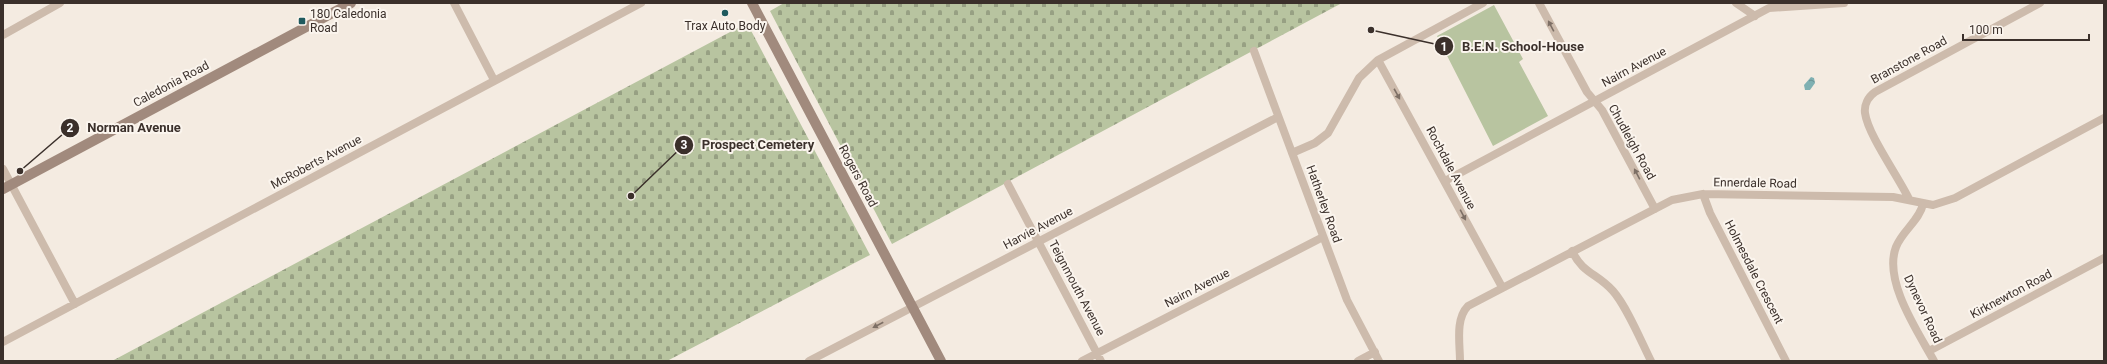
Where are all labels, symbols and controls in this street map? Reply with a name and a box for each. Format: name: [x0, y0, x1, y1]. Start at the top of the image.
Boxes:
place label: 180 Caledonia Road: [310, 7, 387, 35]
marker: Trax Auto Body: [720, 8, 730, 18]
marker: 180 Caledonia Road: [297, 16, 307, 26]
scale bar: [1963, 16, 2089, 42]
place label: Trax Auto Body: [685, 19, 766, 33]
one-way arrow: [1548, 20, 1554, 32]
text: 100 m: [1969, 23, 2003, 37]
street label: Branstone Road: [1869, 33, 1949, 87]
callout: B.E.N. School-House: [1434, 34, 1592, 59]
text: B.E.N. School-House: [1462, 39, 1584, 54]
text: 1: [1441, 40, 1447, 54]
street label: Nairn Avenue: [1599, 44, 1669, 90]
street label: Caledonia Road: [131, 58, 211, 110]
one-way arrow: [1394, 89, 1401, 100]
street label: Chudleigh Road: [1606, 102, 1658, 182]
callout: Norman Avenue: [60, 115, 189, 140]
text: Norman Avenue: [87, 120, 181, 135]
text: 2: [67, 121, 74, 135]
street label: Rochdale Avenue: [1423, 124, 1479, 212]
street label: McRoberts Avenue: [268, 132, 364, 192]
callout: Prospect Cemetery: [674, 132, 822, 157]
text: Prospect Cemetery: [702, 137, 815, 152]
text: 3: [681, 138, 688, 152]
street label: Rogers Road: [836, 143, 880, 209]
street label: Hatherley Road: [1303, 163, 1345, 245]
one-way arrow: [1633, 169, 1640, 180]
street label: Ennerdale Road: [1713, 175, 1797, 191]
street label: Harvie Avenue: [1001, 204, 1075, 252]
one-way arrow: [1460, 210, 1467, 221]
street label: Holmesdale Crescent: [1722, 218, 1786, 326]
street label: Teignmouth Avenue: [1046, 238, 1108, 338]
street label: Nairn Avenue: [1162, 266, 1232, 310]
street label: Kirknewton Road: [1968, 267, 2054, 321]
street label: Dynevor Road: [1901, 273, 1945, 345]
one-way arrow: [872, 322, 883, 328]

